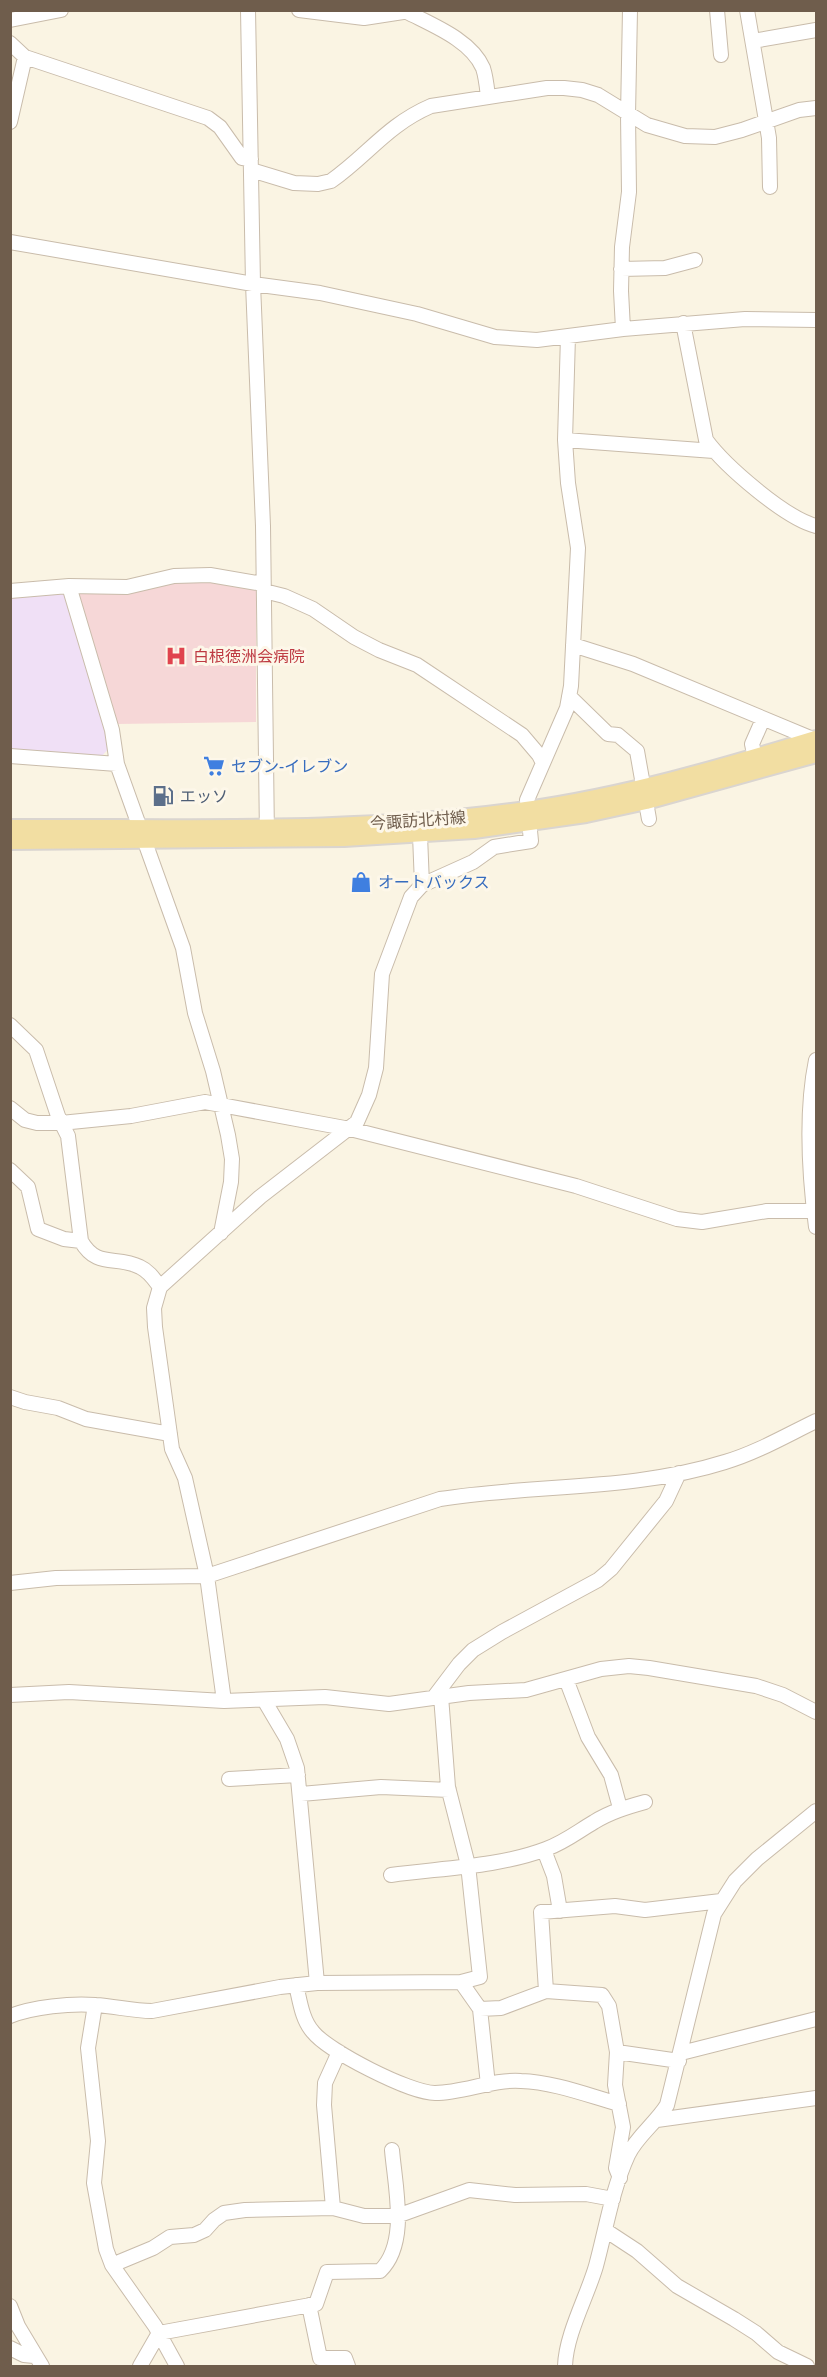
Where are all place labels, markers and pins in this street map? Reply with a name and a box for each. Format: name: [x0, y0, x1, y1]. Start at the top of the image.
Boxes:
hospital icon: 白根徳洲会病院: [164, 644, 188, 668]
place label: 白根徳洲会病院: [193, 645, 305, 667]
supermarket icon: セブン-イレブン: [202, 754, 226, 778]
place label: セブン-イレブン: [231, 755, 348, 777]
fuel station icon: エッソ: [151, 784, 175, 808]
place label: エッソ: [180, 785, 228, 807]
shop icon: オートバックス: [349, 870, 373, 894]
place label: オートバックス: [378, 871, 490, 893]

